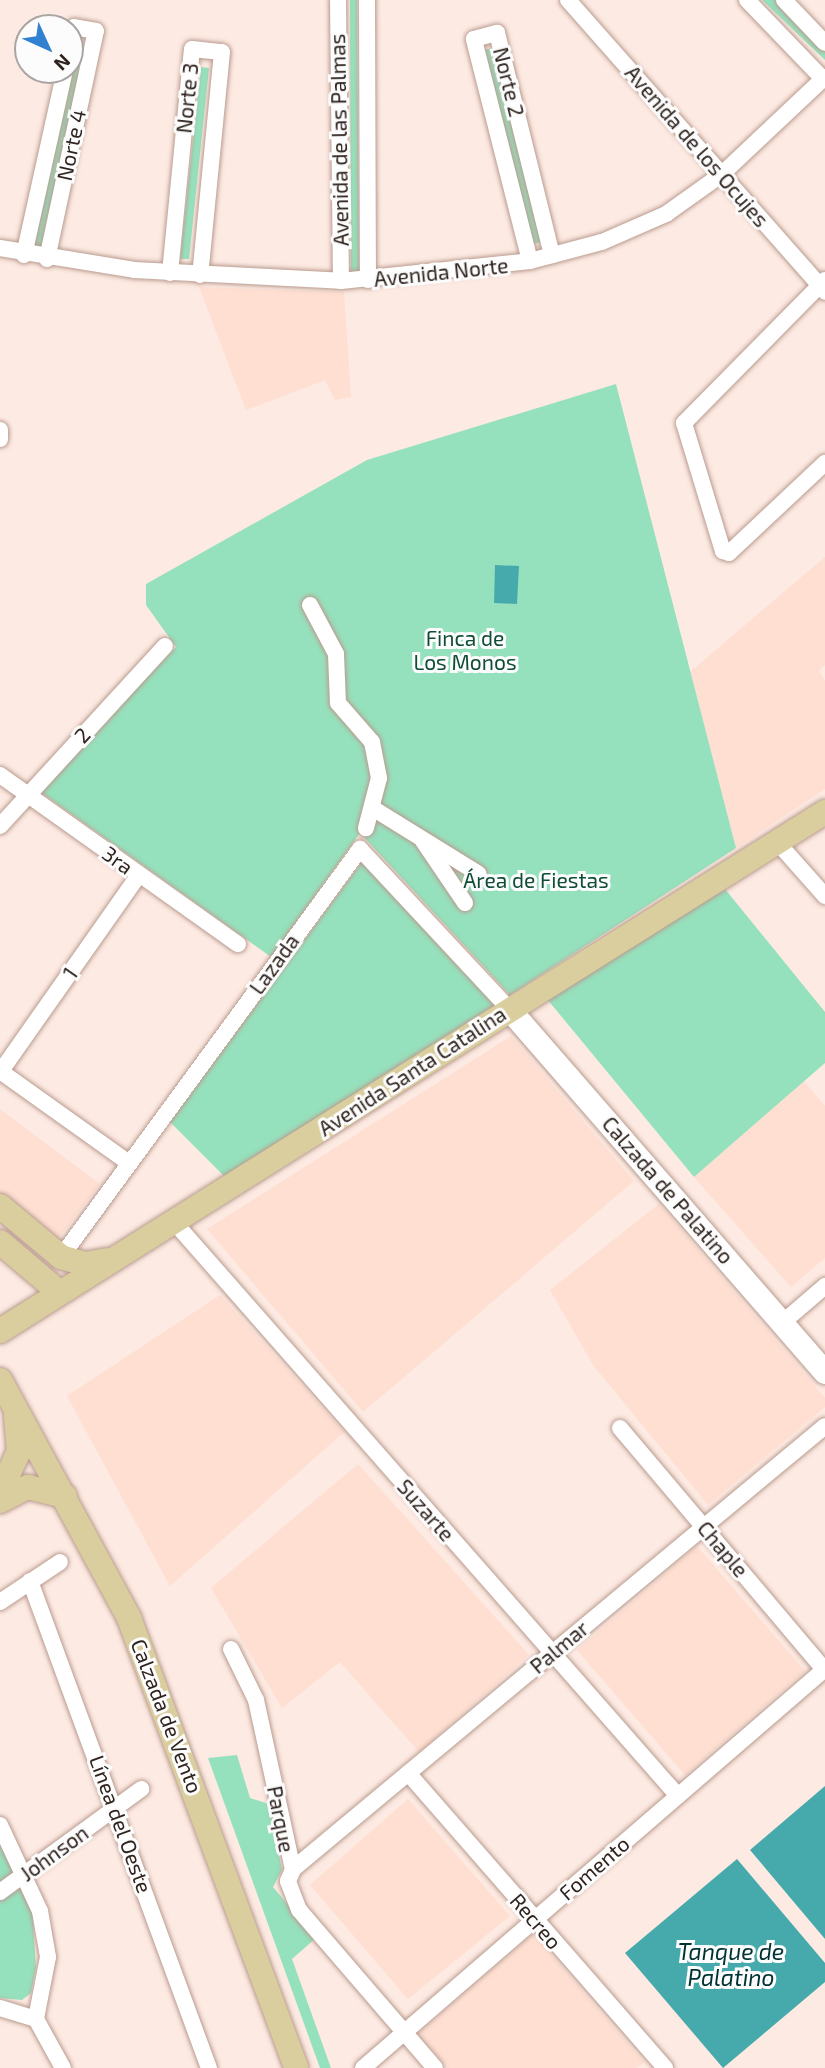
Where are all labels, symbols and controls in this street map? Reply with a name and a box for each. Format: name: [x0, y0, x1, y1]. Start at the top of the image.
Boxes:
north arrow: [14, 14, 84, 84]
street label: Avenida de las Palmas: [325, 34, 353, 246]
street label: Norte 2: [488, 45, 530, 119]
text: N: [50, 50, 76, 76]
street label: Avenida de los Ocujes: [620, 60, 774, 232]
street label: Norte 3: [171, 61, 203, 135]
street label: Norte 4: [51, 107, 91, 183]
street label: Avenida Norte: [373, 252, 509, 292]
park label: Finca de Los Monos: [413, 625, 517, 675]
street label: 2: [69, 722, 95, 748]
street label: 3ra: [98, 841, 138, 879]
park label: Área de Fiestas: [463, 867, 609, 893]
street label: Lazada: [244, 929, 304, 999]
street label: 1: [57, 962, 83, 984]
street label: Avenida Santa Catalina: [314, 1001, 510, 1141]
street label: Calzada de Palatino: [597, 1111, 739, 1269]
street label: Suzarte: [392, 1474, 460, 1546]
street label: Chaple: [692, 1516, 754, 1582]
street label: Palmar: [525, 1615, 593, 1679]
street label: Calzada de Vento: [126, 1635, 208, 1797]
street label: Línea del Oeste: [84, 1751, 158, 1897]
street label: Parque: [262, 1784, 300, 1854]
street label: Johnson: [15, 1820, 93, 1886]
street label: Fomento: [554, 1831, 634, 1905]
street label: Recreo: [505, 1888, 567, 1954]
water label: Tanque de Palatino: [678, 1937, 784, 1991]

